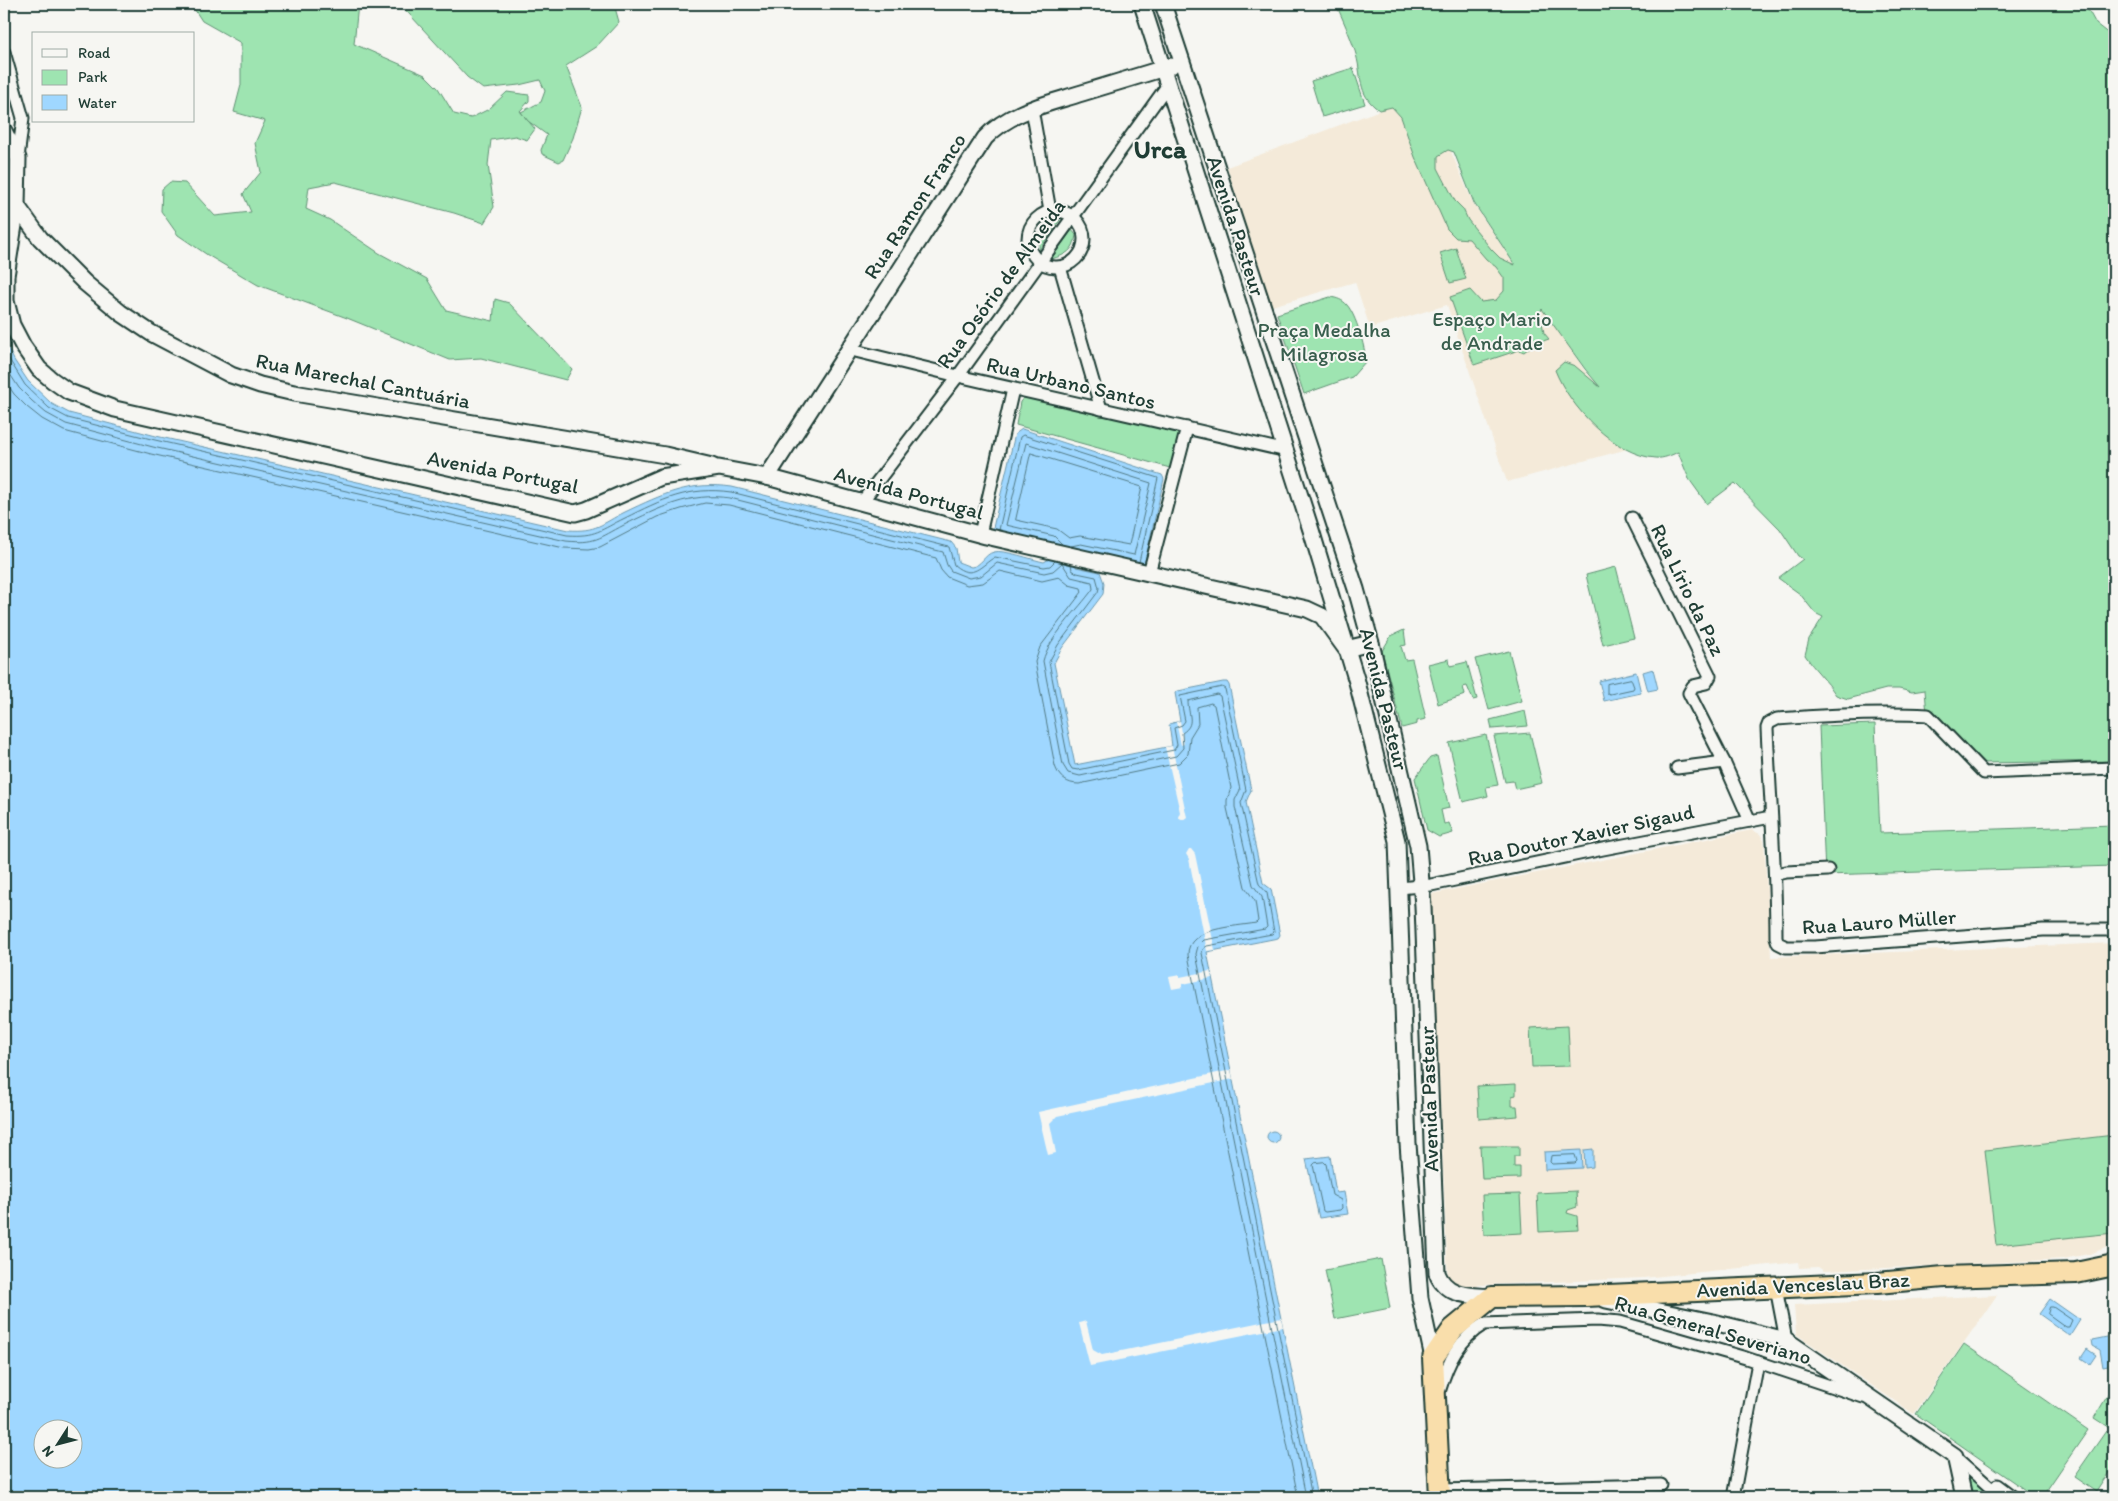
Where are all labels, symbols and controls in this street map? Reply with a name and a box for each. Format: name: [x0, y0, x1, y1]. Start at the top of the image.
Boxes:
legend: [32, 32, 195, 122]
text: Road: [78, 44, 111, 62]
text: Park: [78, 68, 108, 86]
text: Water: [78, 94, 117, 112]
street label: Rua Ramon Franco: [858, 128, 971, 283]
district label: Urca: [1134, 133, 1187, 165]
street label: Avenida Pasteur: [1202, 153, 1271, 300]
street label: Rua Osório de Almeida: [931, 194, 1070, 373]
park label: Espaço Mario de Andrade: [1432, 306, 1552, 355]
park label: Praça Medalha Milagrosa: [1257, 317, 1391, 366]
street label: Rua Marechal Cantuária: [254, 347, 473, 414]
street label: Rua Urbano Santos: [984, 351, 1158, 414]
street label: Avenida Portugal: [425, 445, 581, 498]
street label: Avenida Portugal: [832, 461, 987, 525]
street label: Rua Lírio da Paz: [1646, 520, 1731, 660]
street label: Avenida Pasteur: [1355, 625, 1414, 773]
street label: Rua Doutor Xavier Sigaud: [1466, 798, 1697, 871]
street label: Rua Lauro Müller: [1801, 904, 1958, 939]
street label: Avenida Pasteur: [1413, 1025, 1444, 1172]
street label: Avenida Venceslau Braz: [1696, 1266, 1911, 1303]
street label: Rua General Severiano: [1612, 1289, 1814, 1370]
north arrow: [32, 1418, 82, 1468]
text: N: [38, 1443, 58, 1460]

